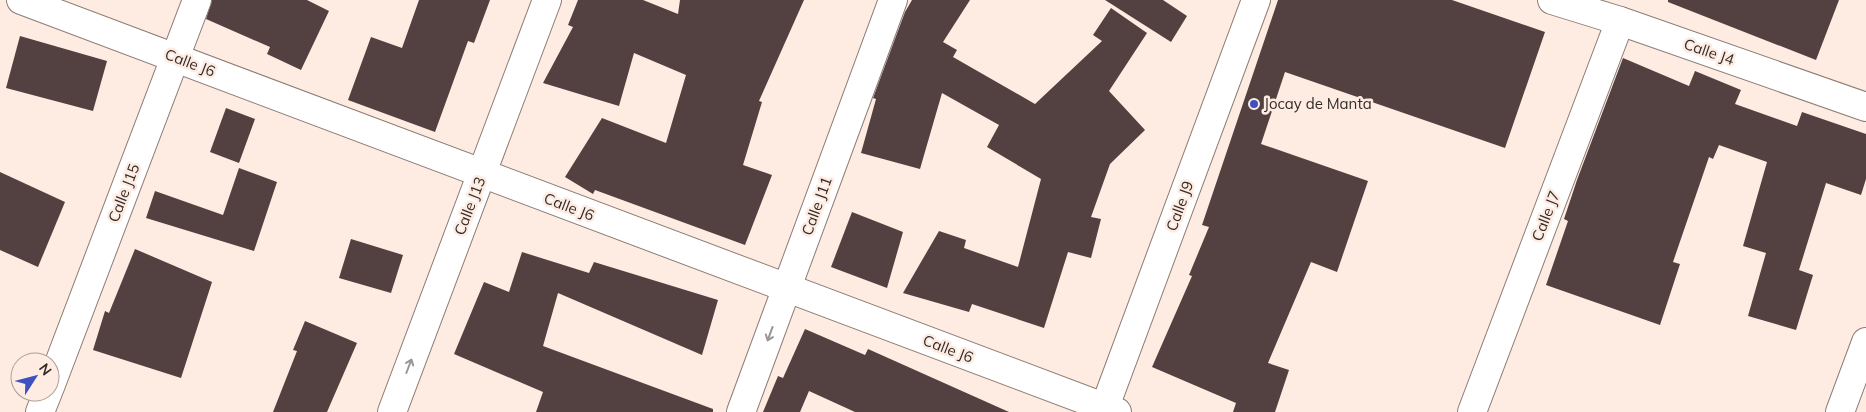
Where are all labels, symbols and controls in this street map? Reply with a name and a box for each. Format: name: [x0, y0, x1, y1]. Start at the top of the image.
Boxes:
street label: Calle J4: [1681, 34, 1737, 69]
street label: Calle J6: [162, 44, 218, 81]
place label: Jocay de Manta: [1264, 94, 1372, 113]
marker: Jocay de Manta: [1248, 98, 1260, 110]
street label: Calle J15: [104, 161, 143, 225]
street label: Calle J13: [450, 174, 489, 238]
street label: Calle J11: [797, 174, 836, 238]
street label: Calle J9: [1162, 178, 1197, 234]
street label: Calle J6: [541, 188, 597, 225]
street label: Calle J7: [1527, 188, 1564, 244]
one-way arrow: [765, 326, 774, 341]
street label: Calle J6: [920, 330, 976, 367]
north arrow: [10, 352, 60, 402]
one-way arrow: [405, 359, 414, 375]
text: N: [35, 360, 56, 379]

